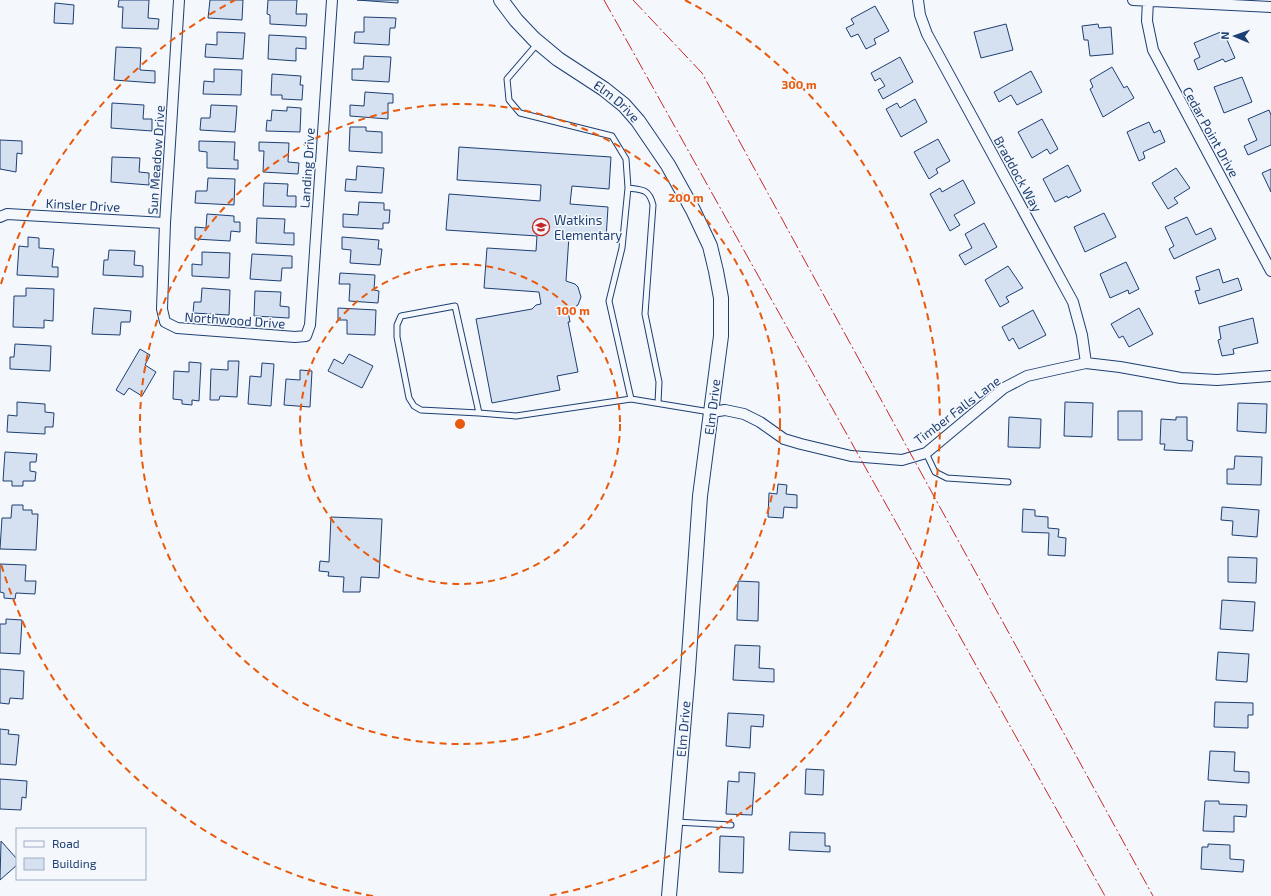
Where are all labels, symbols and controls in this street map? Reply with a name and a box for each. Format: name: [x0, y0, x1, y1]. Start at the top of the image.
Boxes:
north arrow: [1215, 16, 1255, 56]
text: N: [1218, 31, 1231, 40]
street label: Elm Drive: [591, 77, 643, 126]
text: 300 m: [781, 77, 817, 91]
street label: Cedar Point Drive: [1179, 84, 1243, 180]
street label: Sun Meadow Drive: [144, 105, 168, 215]
street label: Landing Drive: [296, 127, 318, 209]
street label: Braddock Way: [991, 133, 1046, 215]
text: 200 m: [668, 190, 704, 204]
street label: Kinsler Drive: [45, 195, 121, 215]
place label: Watkins Elementary: [554, 212, 622, 243]
school or university icon: Watkins Elementary: [531, 217, 551, 237]
text: 100 m: [556, 303, 590, 317]
street label: Northwood Drive: [184, 308, 286, 332]
street label: Timber Falls Lane: [911, 372, 1003, 448]
street label: Elm Drive: [701, 378, 723, 436]
centre of rings: [453, 417, 467, 431]
street label: Elm Drive: [673, 700, 693, 758]
legend: [16, 828, 146, 880]
text: Road: [52, 836, 80, 850]
text: Building: [52, 856, 97, 870]

